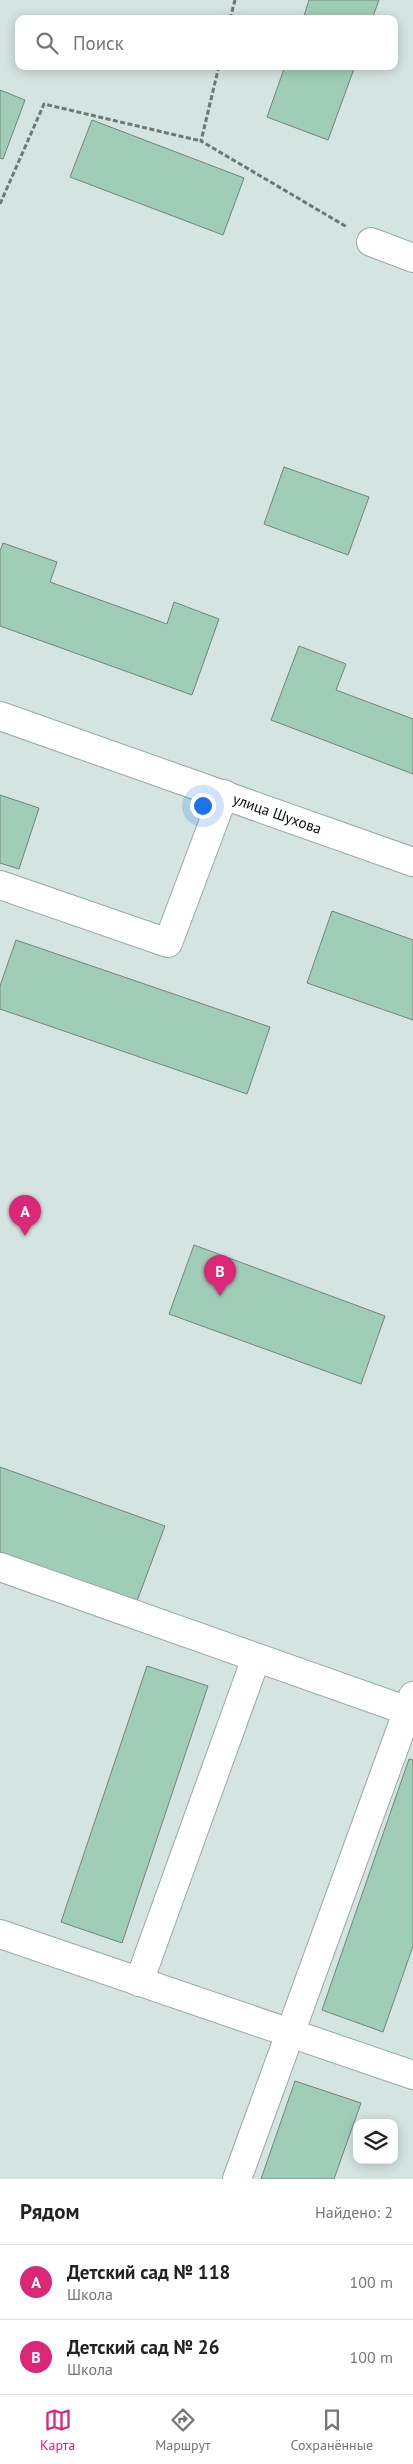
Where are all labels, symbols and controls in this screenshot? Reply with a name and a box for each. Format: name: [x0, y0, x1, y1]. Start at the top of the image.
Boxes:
search box: [15, 15, 398, 70]
icon: search: [33, 29, 61, 57]
text: Поиск: [73, 31, 124, 55]
street label: улица Шухова: [230, 789, 324, 838]
your location: [190, 793, 216, 819]
pin: A: [9, 1195, 41, 1236]
pin: B: [204, 1255, 236, 1296]
map controls: [353, 2119, 398, 2164]
button: layers: [353, 2119, 398, 2164]
text: Рядом: [20, 2198, 79, 2225]
text: Найдено: 2: [315, 2202, 393, 2222]
text: Детский сад № 118: [67, 2260, 230, 2284]
text: A: [31, 2272, 41, 2292]
text: 100 m: [350, 2272, 393, 2292]
text: Школа: [67, 2284, 113, 2304]
text: Детский сад № 26: [67, 2335, 219, 2359]
text: B: [31, 2347, 41, 2367]
text: 100 m: [350, 2347, 393, 2367]
text: Школа: [67, 2359, 113, 2379]
tab: Карта: [40, 2406, 75, 2454]
tab: Маршрут: [155, 2406, 211, 2454]
tab: Сохранённые: [290, 2406, 373, 2454]

